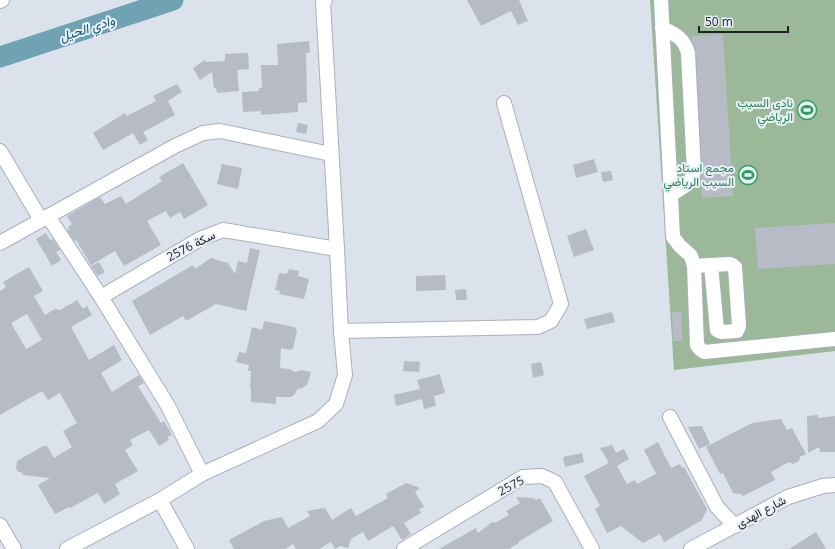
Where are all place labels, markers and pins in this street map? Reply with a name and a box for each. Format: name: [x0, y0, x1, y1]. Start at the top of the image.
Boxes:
place label: نادي السيب الرياضي: [737, 94, 793, 127]
sports icon: نادي السيب الرياضي: [796, 99, 818, 121]
place label: مجمع استاد السيب الرياضي: [663, 159, 734, 192]
sports icon: مجمع استاد السيب الرياضي: [737, 164, 759, 186]

